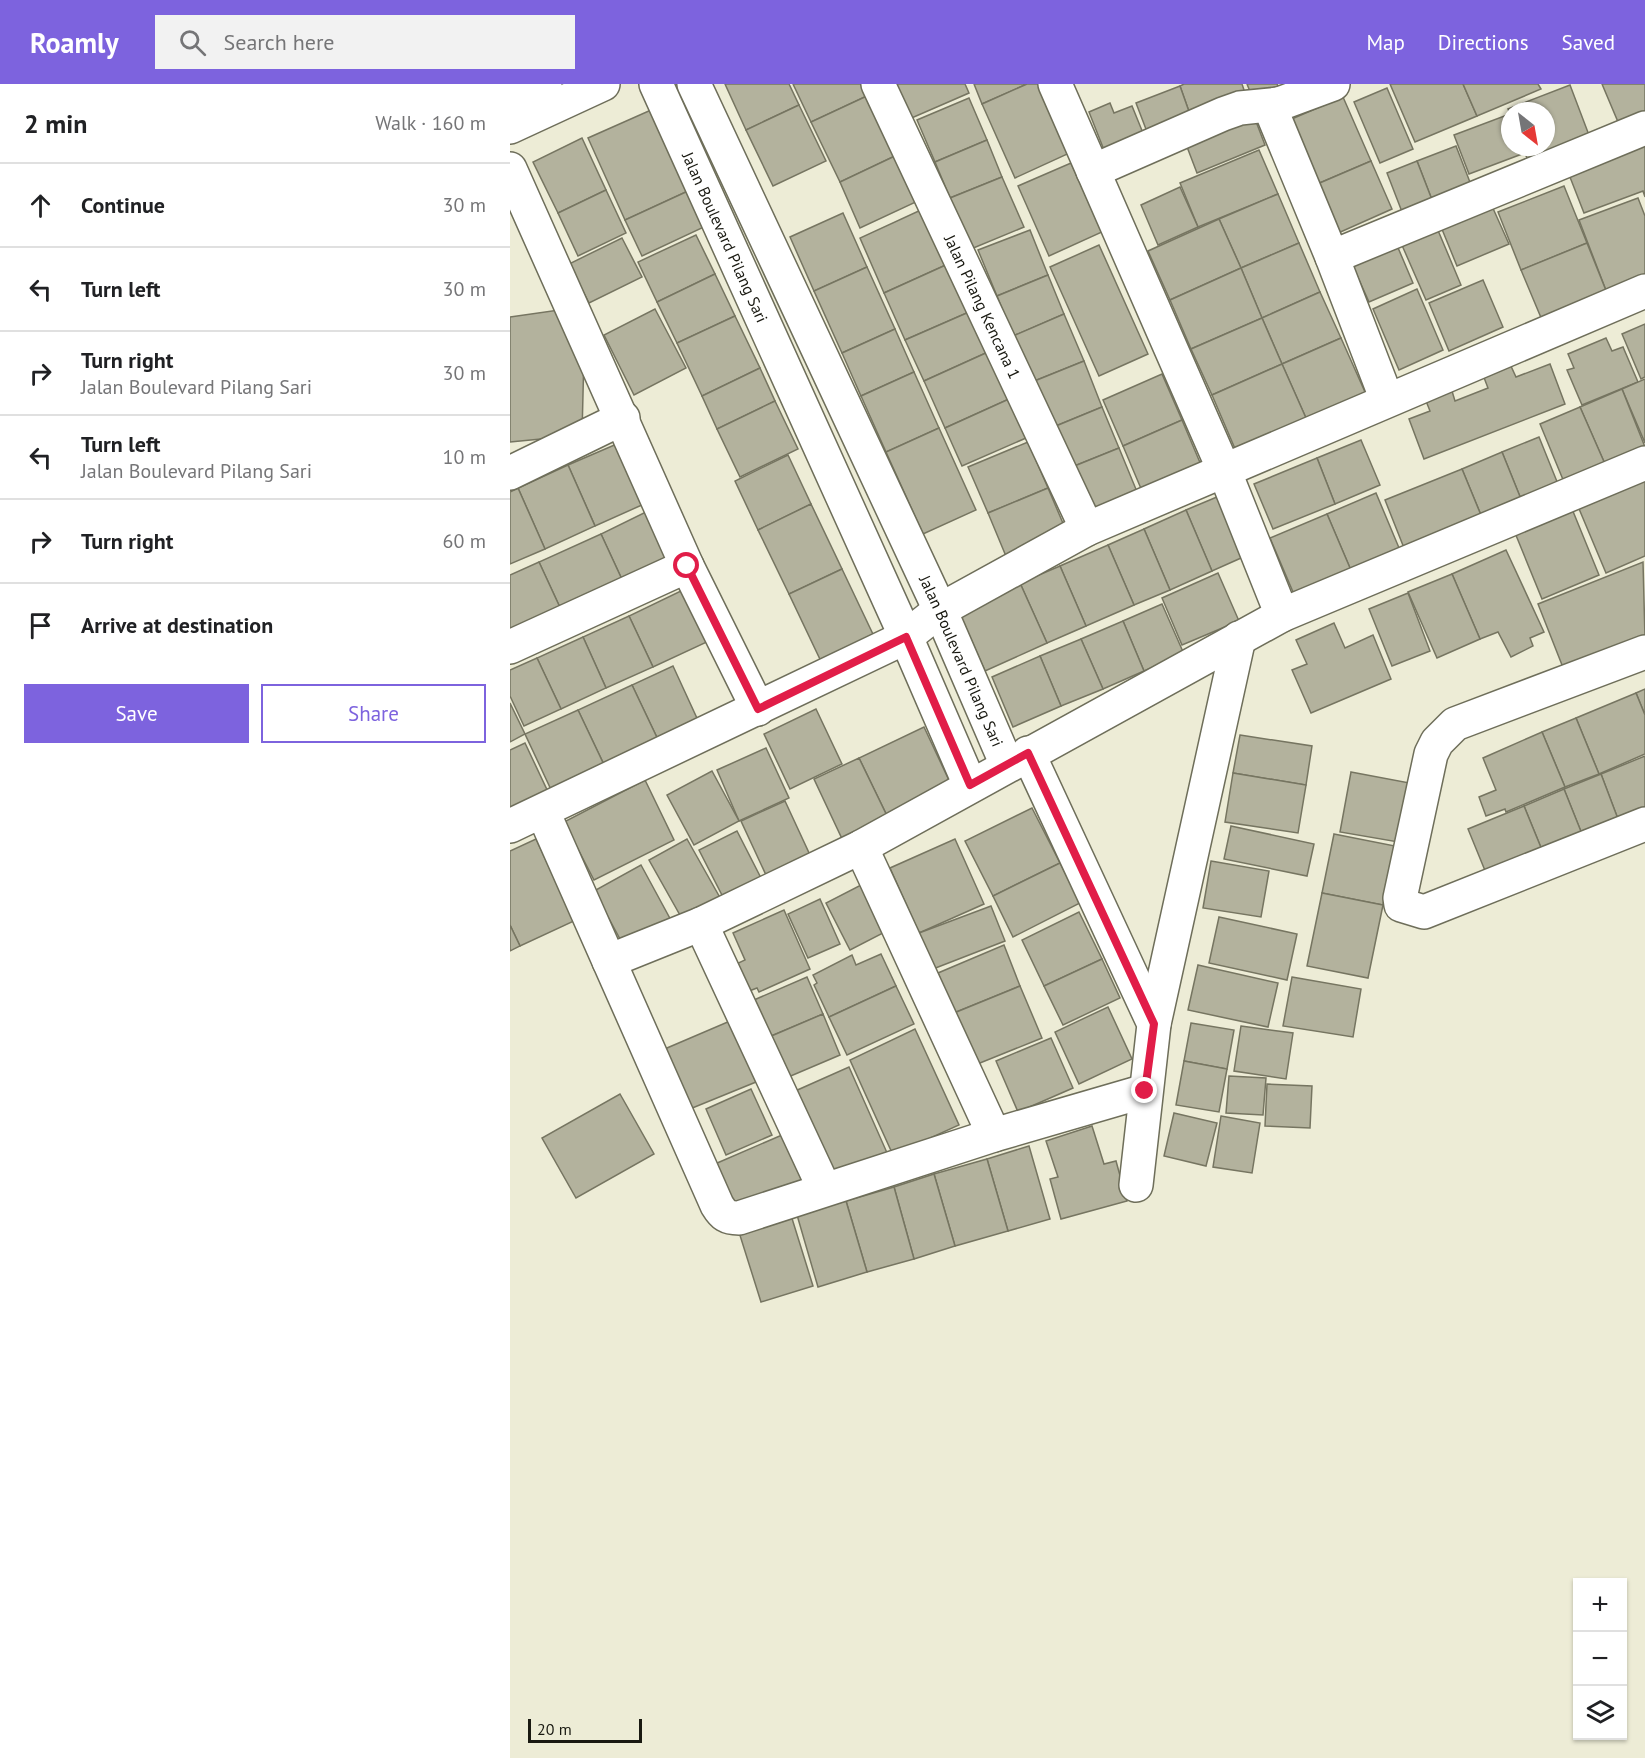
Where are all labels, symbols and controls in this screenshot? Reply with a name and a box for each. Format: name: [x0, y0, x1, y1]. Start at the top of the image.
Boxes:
search box: [155, 15, 575, 69]
text: Roamly: [30, 24, 119, 61]
icon: search: [176, 26, 209, 59]
text: Search here: [224, 28, 335, 56]
text: Map: [1366, 29, 1405, 56]
text: Directions: [1438, 29, 1529, 56]
text: Saved: [1562, 29, 1615, 56]
north arrow: [1501, 102, 1555, 156]
text: 2 min: [24, 107, 87, 140]
text: Walk · 160 m: [375, 110, 486, 136]
street label: Jalan Boulevard Pilang Sari: [678, 148, 772, 325]
icon: ahead: [24, 189, 57, 222]
text: Continue: [81, 191, 165, 219]
text: 30 m: [443, 192, 486, 218]
street label: Jalan Pilang Kencana 1: [940, 231, 1025, 382]
icon: left: [24, 273, 57, 306]
text: Turn left: [81, 275, 161, 303]
text: 30 m: [443, 276, 486, 302]
text: Turn right: [81, 346, 173, 374]
icon: right: [24, 357, 57, 390]
text: 30 m: [443, 360, 486, 386]
text: Jalan Boulevard Pilang Sari: [81, 374, 312, 400]
text: Turn left: [81, 430, 161, 458]
icon: left: [24, 441, 57, 474]
text: 10 m: [443, 444, 486, 470]
text: Jalan Boulevard Pilang Sari: [81, 458, 312, 484]
icon: right: [24, 525, 57, 558]
text: Turn right: [81, 527, 173, 555]
text: 60 m: [443, 528, 486, 554]
route start: [673, 552, 699, 578]
street label: Jalan Boulevard Pilang Sari: [915, 571, 1008, 750]
icon: arrive: [24, 609, 57, 642]
text: Arrive at destination: [81, 611, 273, 639]
button: Save: [24, 684, 249, 743]
button: Share: [261, 684, 486, 743]
route end: [1131, 1077, 1157, 1103]
map controls: [1573, 1578, 1627, 1740]
button: +: [1573, 1578, 1627, 1632]
button: −: [1573, 1632, 1627, 1686]
button: layers: [1573, 1686, 1627, 1740]
scale bar: [528, 1716, 642, 1744]
text: 20 m: [537, 1719, 572, 1739]

